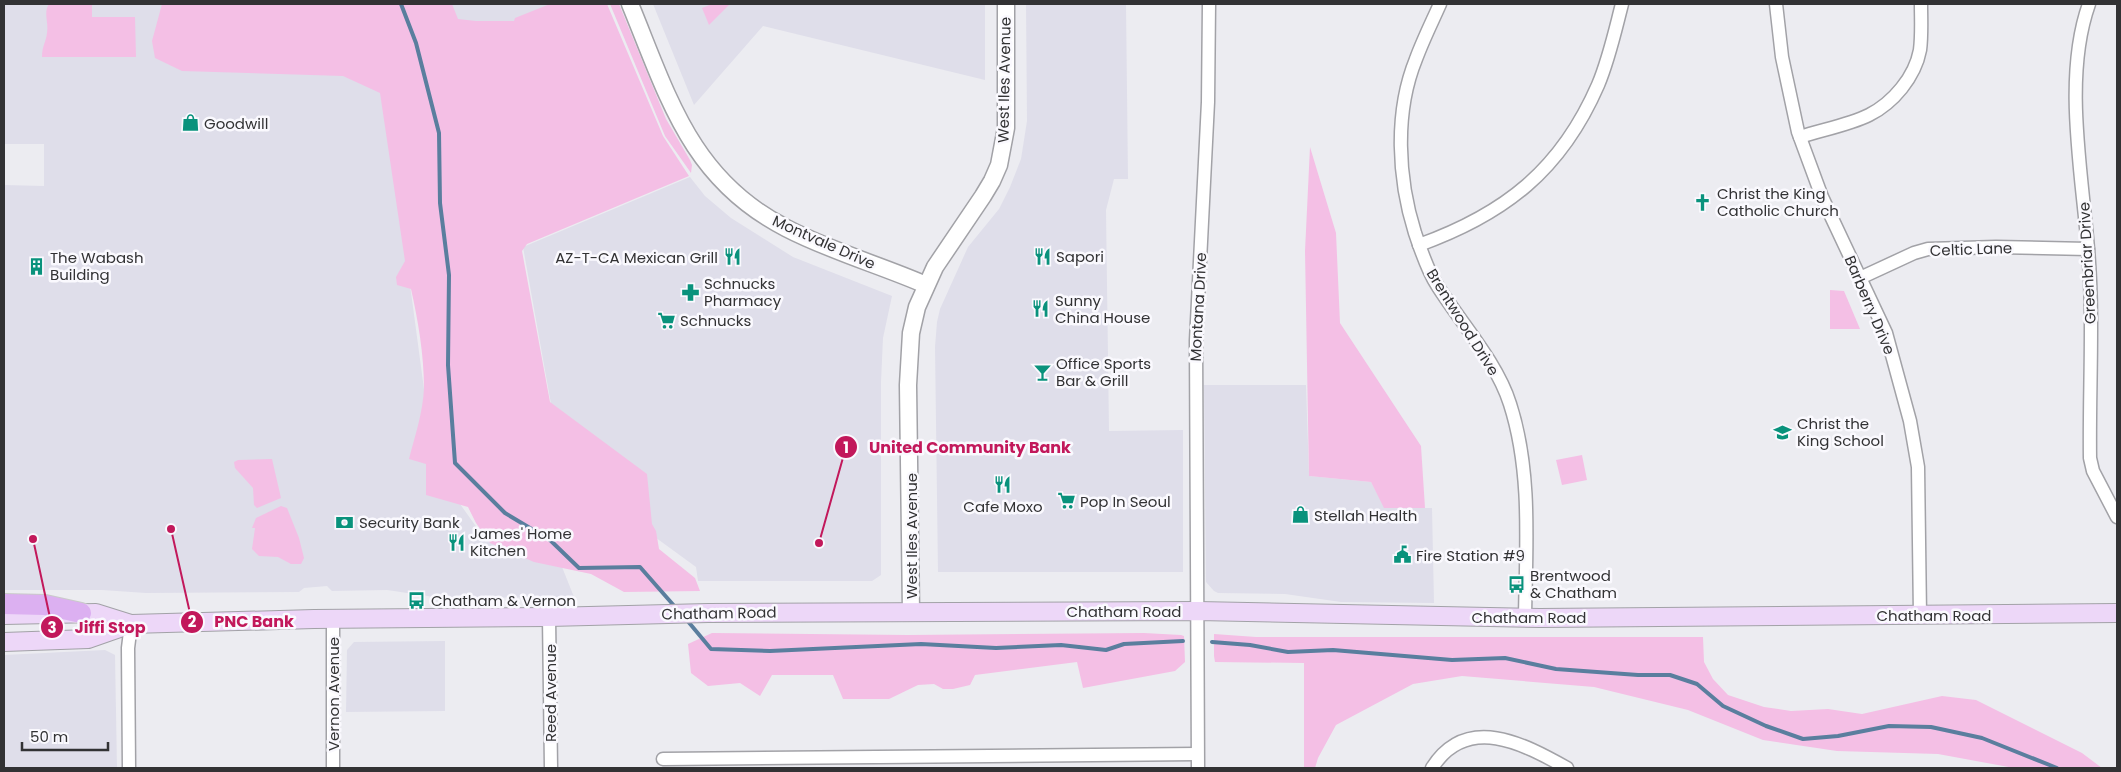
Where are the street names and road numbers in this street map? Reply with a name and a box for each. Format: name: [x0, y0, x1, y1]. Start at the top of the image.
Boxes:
street label: West Iles Avenue: [992, 17, 1016, 143]
street label: Greenbriar Drive: [2073, 201, 2101, 325]
street label: Montvale Drive: [769, 210, 879, 274]
street label: Celtic Lane: [1929, 237, 2013, 261]
street label: Montana Drive: [1185, 252, 1211, 362]
street label: Barberry Drive: [1840, 252, 1900, 358]
street label: Brentwood Drive: [1422, 265, 1504, 379]
street label: West Iles Avenue: [901, 473, 922, 599]
street label: Chatham Road: [661, 601, 777, 625]
street label: Chatham Road: [1067, 601, 1181, 622]
street label: Chatham Road: [1877, 605, 1991, 626]
street label: Chatham Road: [1472, 607, 1586, 628]
street label: Vernon Avenue: [323, 637, 344, 751]
street label: Reed Avenue: [540, 644, 561, 742]

